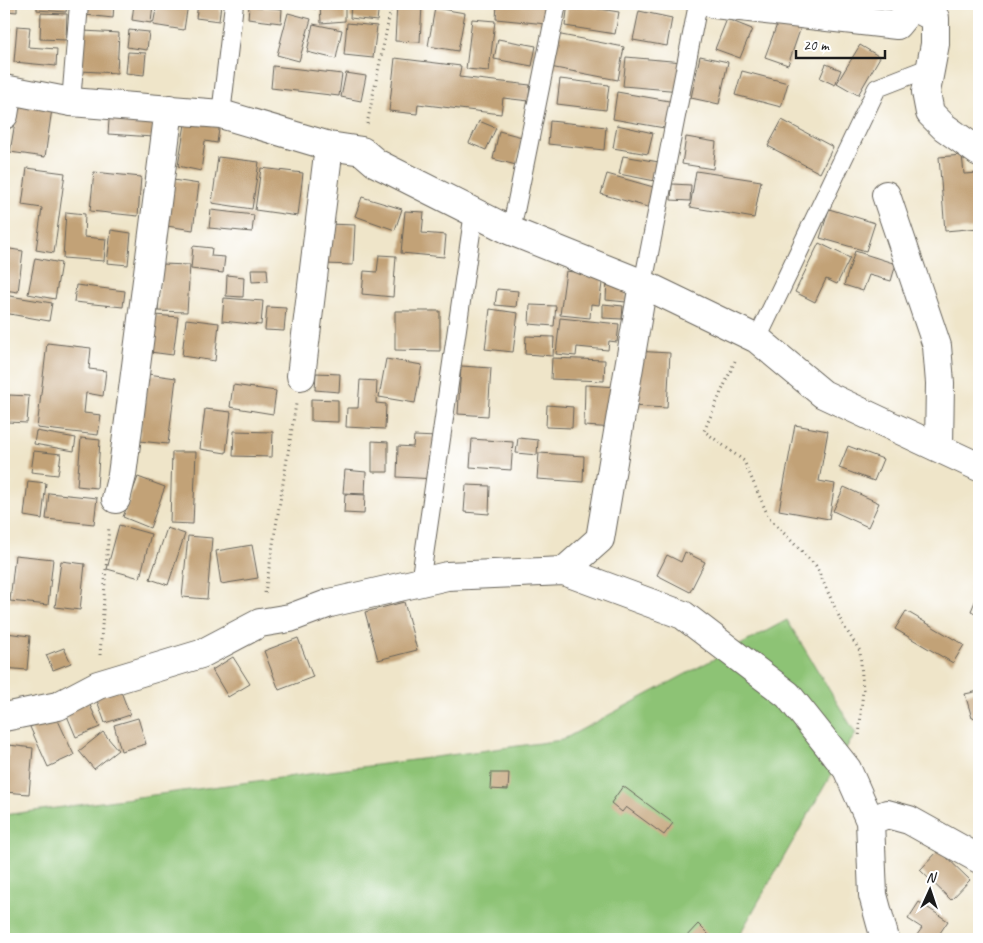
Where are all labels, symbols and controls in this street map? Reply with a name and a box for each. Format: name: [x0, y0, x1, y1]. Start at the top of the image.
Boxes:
scale bar: [796, 28, 884, 60]
text: 20 m: [803, 36, 830, 55]
north arrow: [906, 866, 956, 916]
text: N: [926, 869, 938, 886]

